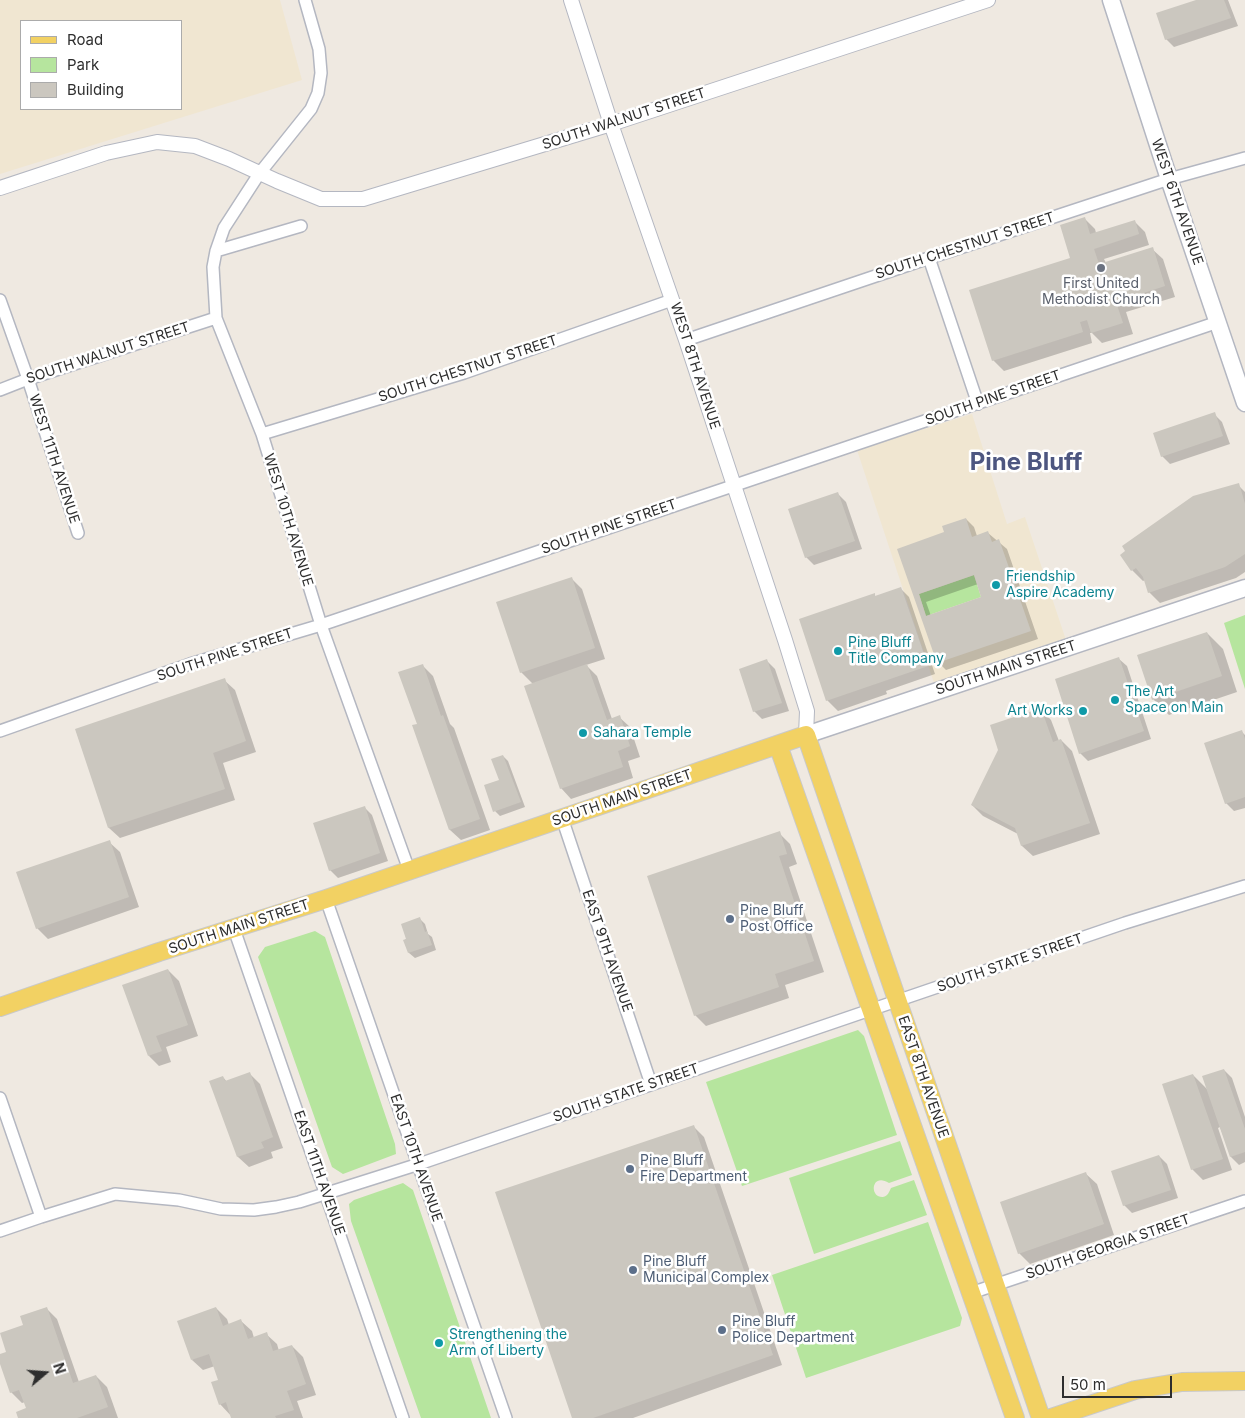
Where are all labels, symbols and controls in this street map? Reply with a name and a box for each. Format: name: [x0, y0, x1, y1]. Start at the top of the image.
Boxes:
legend: [20, 20, 182, 110]
text: Road: [67, 30, 103, 49]
text: Park: [67, 55, 99, 74]
text: Building: [67, 80, 124, 99]
street label: SOUTH WALNUT STREET: [540, 85, 708, 153]
street label: WEST 6TH AVENUE: [1148, 137, 1206, 267]
street label: SOUTH CHESTNUT STREET: [873, 209, 1057, 283]
marker: First United Methodist Church: [1095, 262, 1107, 274]
place label: First United Methodist Church: [1042, 276, 1160, 308]
street label: WEST 8TH AVENUE: [667, 300, 723, 432]
street label: SOUTH WALNUT STREET: [24, 319, 192, 387]
street label: SOUTH CHESTNUT STREET: [376, 332, 560, 406]
street label: SOUTH PINE STREET: [923, 367, 1063, 429]
street label: WEST 11TH AVENUE: [25, 392, 83, 526]
district label: Pine Bluff: [970, 449, 1082, 477]
street label: WEST 10TH AVENUE: [260, 451, 316, 589]
street label: SOUTH PINE STREET: [539, 496, 679, 558]
place label: Friendship Aspire Academy: [1006, 569, 1114, 602]
marker: Friendship Aspire Academy: [990, 579, 1002, 591]
street label: SOUTH PINE STREET: [155, 625, 295, 685]
place label: Pine Bluff Title Company: [848, 635, 944, 668]
street label: SOUTH MAIN STREET: [934, 637, 1078, 699]
marker: Pine Bluff Title Company: [832, 645, 844, 657]
place label: The Art Space on Main: [1125, 684, 1223, 716]
marker: The Art Space on Main: [1109, 694, 1121, 706]
place label: Art Works: [1007, 703, 1073, 719]
marker: Art Works: [1077, 705, 1089, 717]
place label: Sahara Temple: [593, 725, 692, 741]
marker: Sahara Temple: [577, 727, 589, 739]
street label: SOUTH MAIN STREET: [550, 766, 694, 830]
street label: EAST 9TH AVENUE: [578, 888, 636, 1014]
street label: SOUTH MAIN STREET: [167, 896, 311, 958]
place label: Pine Bluff Post Office: [740, 903, 813, 936]
marker: Pine Bluff Post Office: [724, 913, 736, 925]
street label: SOUTH STATE STREET: [935, 930, 1085, 996]
street label: EAST 8TH AVENUE: [894, 1014, 952, 1140]
street label: SOUTH STATE STREET: [551, 1060, 701, 1126]
street label: EAST 10TH AVENUE: [386, 1092, 446, 1224]
street label: EAST 11TH AVENUE: [290, 1108, 348, 1238]
place label: Pine Bluff Fire Department: [640, 1153, 747, 1186]
marker: Pine Bluff Fire Department: [624, 1163, 636, 1175]
street label: SOUTH GEORGIA STREET: [1024, 1211, 1192, 1283]
place label: Pine Bluff Municipal Complex: [643, 1254, 769, 1286]
marker: Pine Bluff Municipal Complex: [627, 1264, 639, 1276]
place label: Pine Bluff Police Department: [732, 1314, 854, 1346]
marker: Pine Bluff Police Department: [716, 1324, 728, 1336]
place label: Strengthening the Arm of Liberty: [449, 1327, 567, 1360]
marker: Strengthening the Arm of Liberty: [433, 1337, 445, 1349]
north arrow: [20, 1348, 70, 1398]
text: N: [50, 1361, 69, 1376]
scale bar: [1065, 1366, 1175, 1398]
text: 50 m: [1070, 1375, 1106, 1394]

